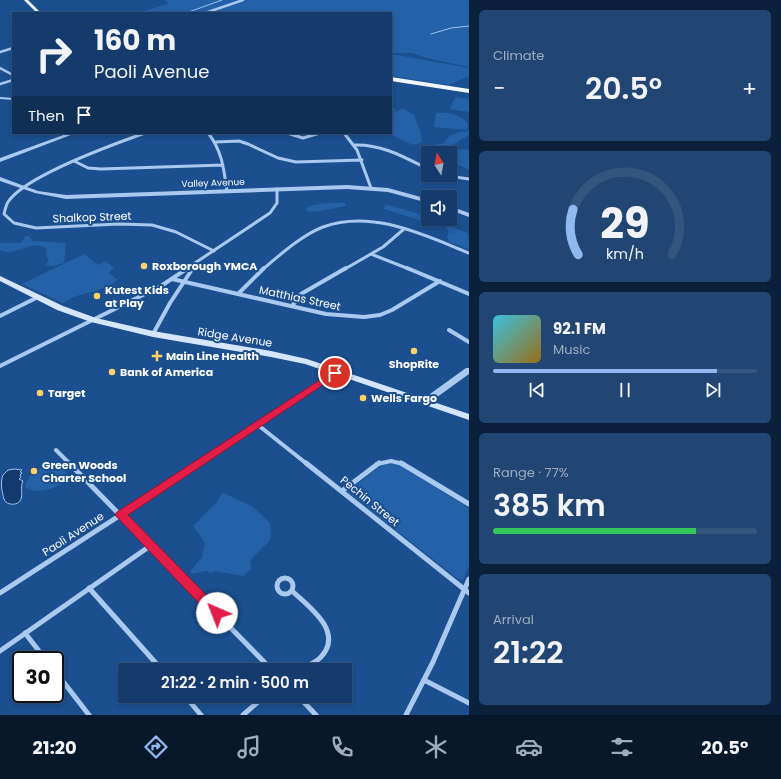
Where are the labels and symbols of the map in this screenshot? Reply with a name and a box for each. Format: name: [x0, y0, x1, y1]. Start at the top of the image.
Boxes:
north arrow: [421, 146, 457, 182]
street label: Valley Avenue: [181, 176, 245, 190]
street label: Shalkop Street: [52, 208, 132, 226]
place label: Roxborough YMCA: [152, 258, 257, 274]
marker: Roxborough YMCA: [139, 261, 149, 271]
place label: Kutest Kids at Play: [105, 282, 169, 311]
street label: Matthias Street: [258, 282, 342, 314]
marker: Kutest Kids at Play: [92, 291, 102, 301]
street label: Ridge Avenue: [197, 323, 274, 351]
marker: ShopRite: [409, 346, 419, 356]
place label: Main Line Health: [166, 348, 259, 364]
marker: Main Line Health: [151, 350, 163, 362]
pin: [318, 356, 352, 390]
place label: ShopRite: [389, 356, 439, 372]
place label: Bank of America: [120, 364, 213, 380]
marker: Bank of America: [107, 367, 117, 377]
place label: Target: [48, 385, 86, 401]
marker: Target: [35, 388, 45, 398]
place label: Wells Fargo: [371, 390, 437, 406]
marker: Wells Fargo: [358, 393, 368, 403]
place label: Green Woods Charter School: [42, 457, 126, 486]
marker: Green Woods Charter School: [29, 466, 39, 476]
street label: Pechin Street: [337, 472, 403, 530]
street label: Paoli Avenue: [39, 508, 107, 560]
position arrow: [196, 592, 238, 634]
speed limit sign: 30: [12, 651, 64, 703]

